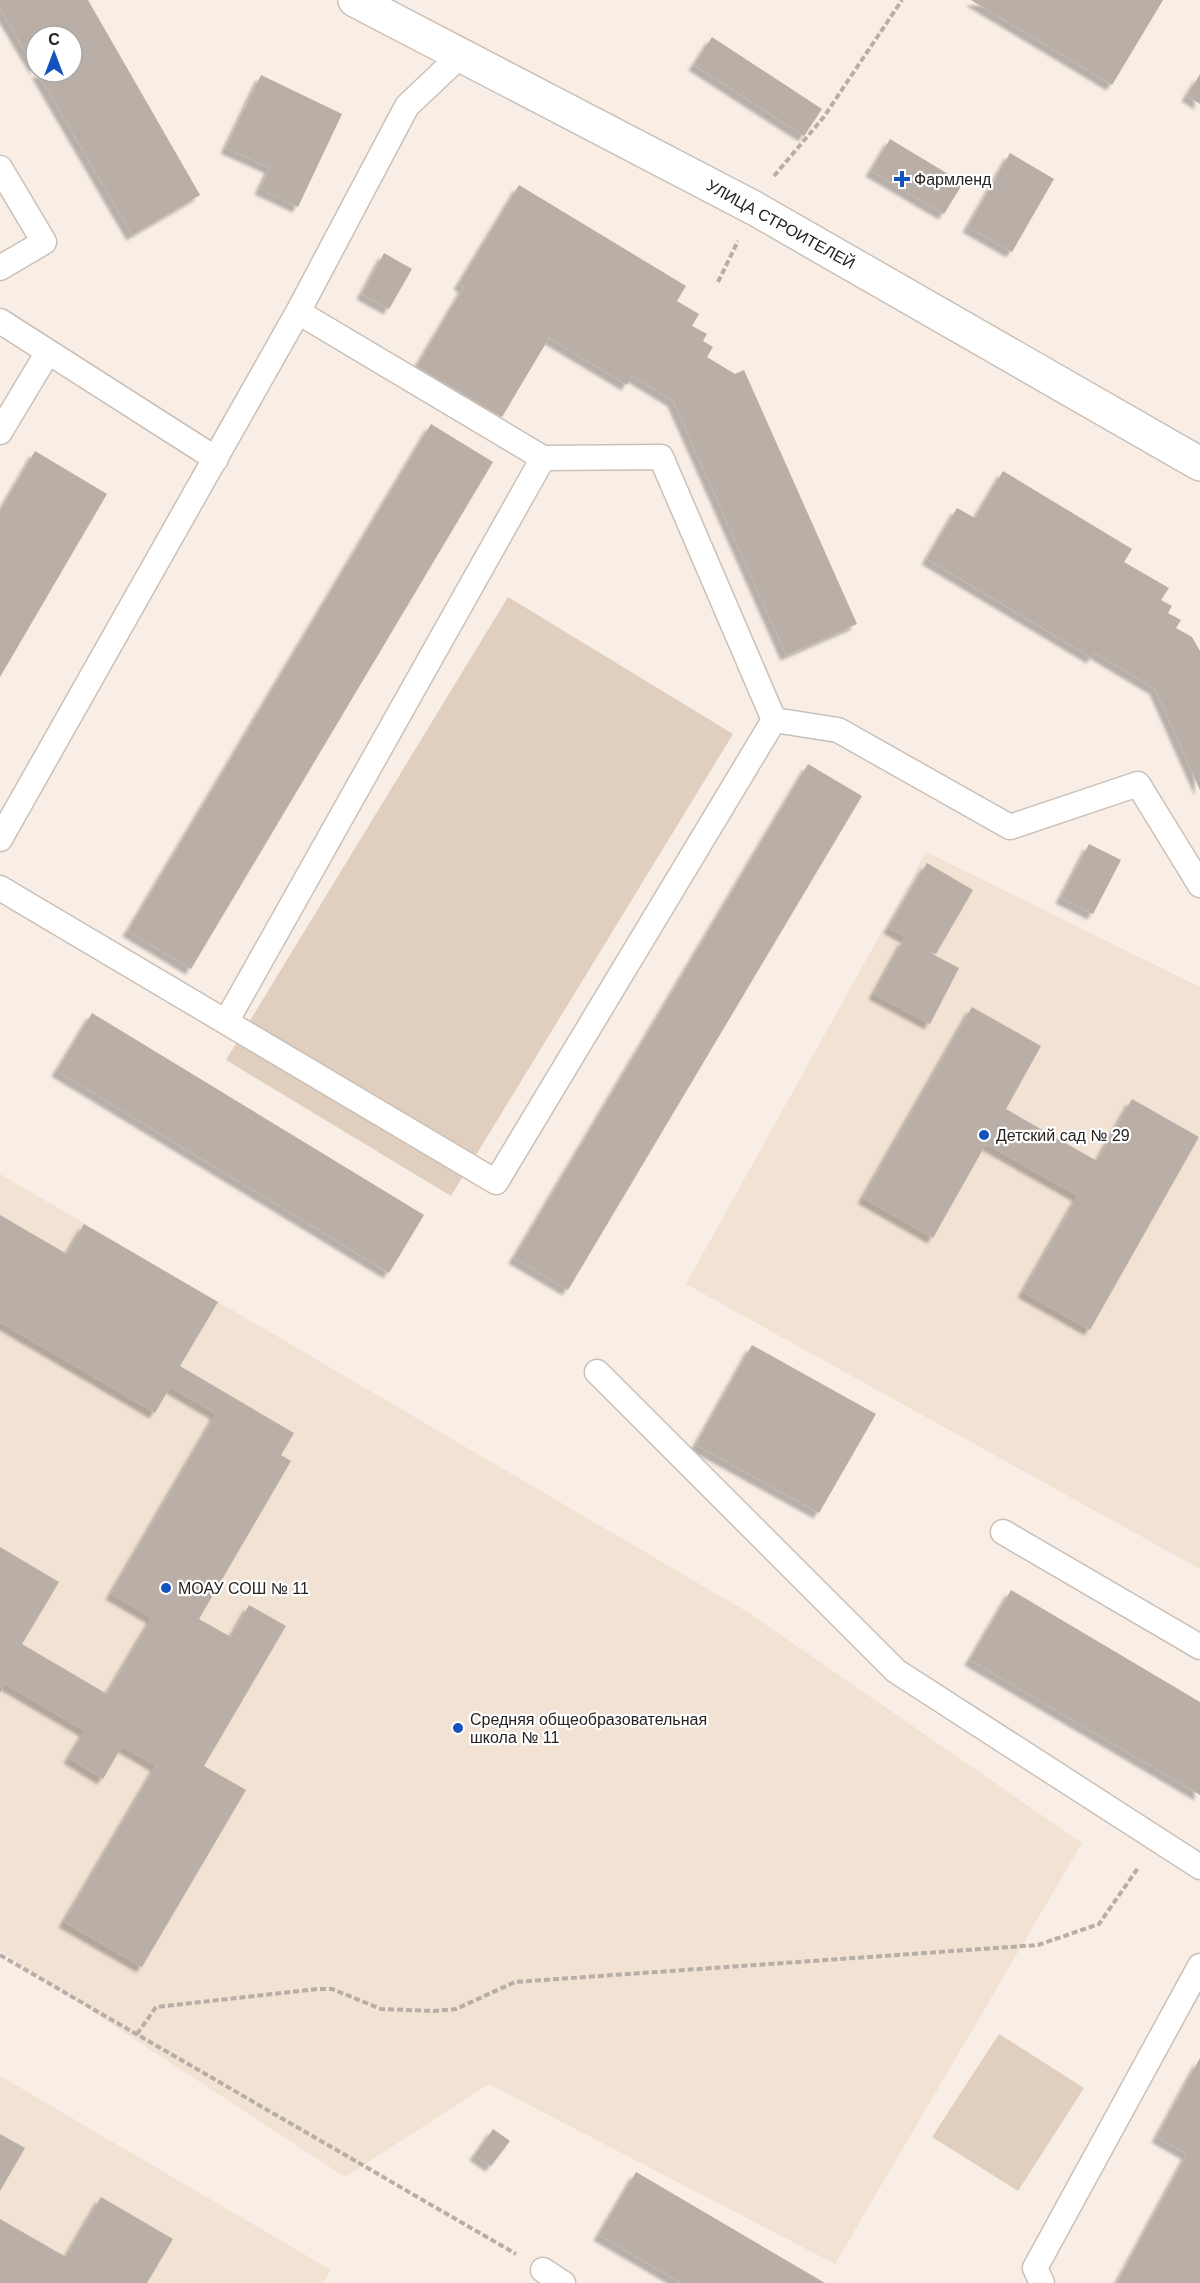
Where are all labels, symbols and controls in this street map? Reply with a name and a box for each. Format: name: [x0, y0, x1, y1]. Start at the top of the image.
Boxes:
north arrow: [24, 24, 84, 84]
text: С: [48, 31, 60, 48]
place label: Фармленд: [914, 171, 992, 188]
marker: Фармленд: [895, 172, 909, 186]
street label: УЛИЦА СТРОИТЕЛЕЙ: [704, 176, 858, 272]
place label: Детский сад № 29: [996, 1127, 1130, 1144]
marker: Детский сад № 29: [977, 1128, 991, 1142]
place label: МОАУ СОШ № 11: [178, 1580, 309, 1597]
marker: МОАУ СОШ № 11: [159, 1581, 173, 1595]
place label: Средняя общеобразовательная школа № 11: [470, 1711, 707, 1746]
marker: Средняя общеобразовательная школа № 11: [451, 1721, 465, 1735]

